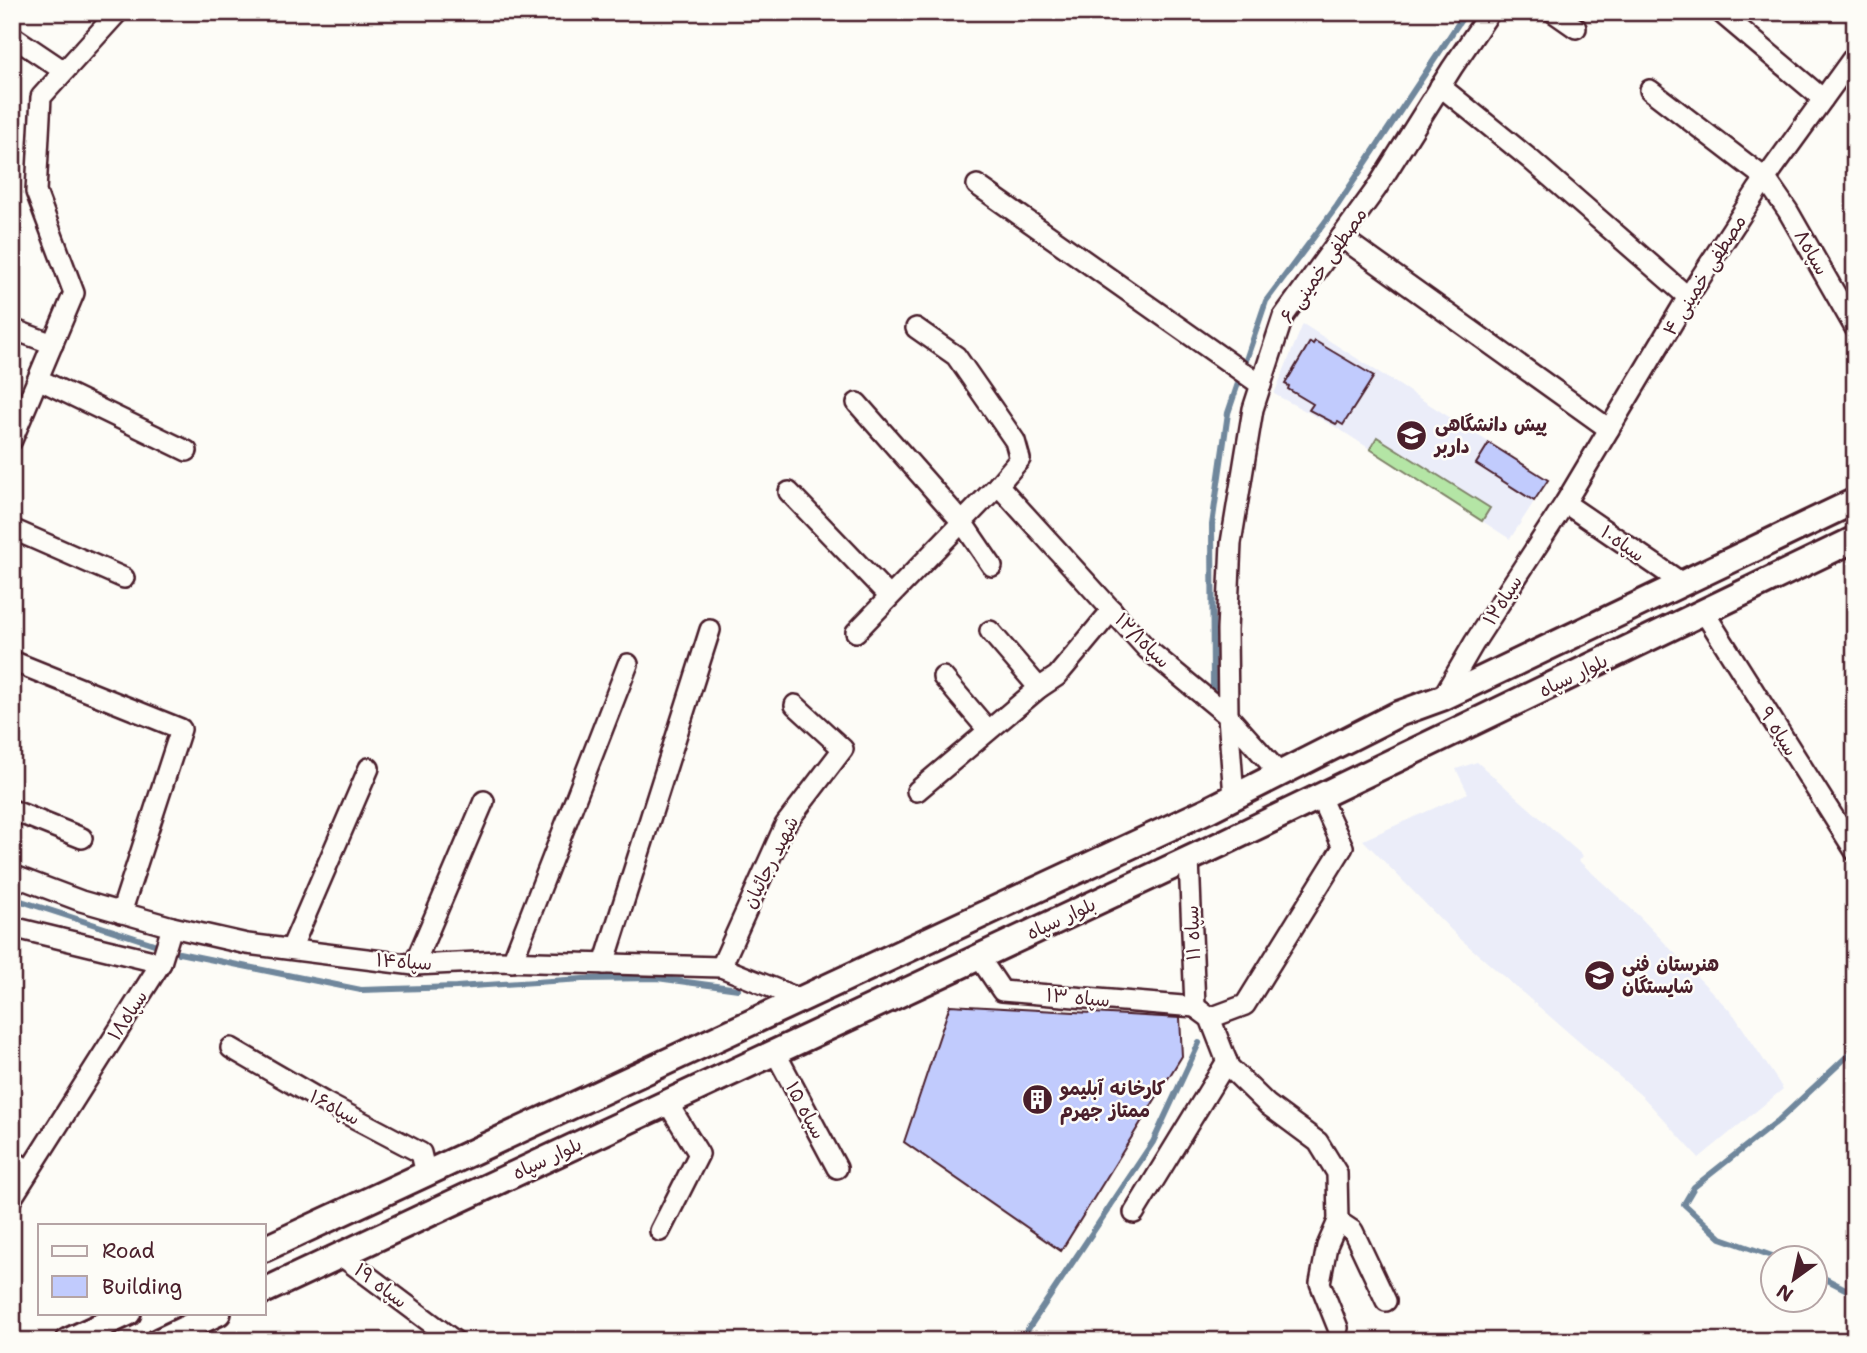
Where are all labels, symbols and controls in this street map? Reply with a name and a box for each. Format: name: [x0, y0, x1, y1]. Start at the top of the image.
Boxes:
street label: مصطفی خمینی ۶: [1274, 203, 1373, 328]
street label: مصطفی خمینی ۴: [1657, 210, 1752, 341]
street label: سپاه۸: [1789, 225, 1835, 279]
place label: پیش دانشگاهی داربر: [1433, 412, 1547, 459]
school or university icon: پیش دانشگاهی داربر: [1395, 418, 1429, 452]
street label: سپاه۱۰: [1596, 519, 1650, 567]
street label: سپاه۱۲: [1477, 570, 1528, 630]
street label: سپاه۱۲/۱: [1110, 607, 1176, 673]
street label: بلوار سپاه: [1535, 648, 1612, 703]
street label: سپاه ۹: [1754, 702, 1803, 761]
street label: شهید رجائیان: [737, 812, 804, 913]
street label: بلوار سپاه: [1023, 892, 1100, 945]
street label: سپاه ۱۱: [1179, 905, 1206, 961]
street label: سپاه۱۴: [375, 947, 433, 976]
place label: هنرستان فنی شایستگان: [1622, 952, 1719, 999]
school or university icon: هنرستان فنی شایستگان: [1582, 958, 1616, 992]
street label: سپاه ۱۳: [1045, 982, 1111, 1013]
street label: سپاه۱۸: [102, 985, 153, 1045]
place label: کارخانه آبلیمو ممتاز جهرم: [1059, 1076, 1166, 1125]
street label: سپاه ۱۵: [780, 1077, 831, 1143]
building icon: کارخانه آبلیمو ممتاز جهرم: [1020, 1082, 1054, 1116]
street label: سپاه۱۶: [305, 1084, 364, 1131]
street label: بلوار سپاه: [509, 1132, 586, 1185]
legend: [38, 1224, 266, 1314]
text: Road: [102, 1237, 155, 1265]
north arrow: [1758, 1244, 1828, 1314]
street label: سپاه ۱۹: [349, 1257, 412, 1314]
text: Building: [102, 1273, 182, 1301]
text: N: [1772, 1278, 1798, 1307]

